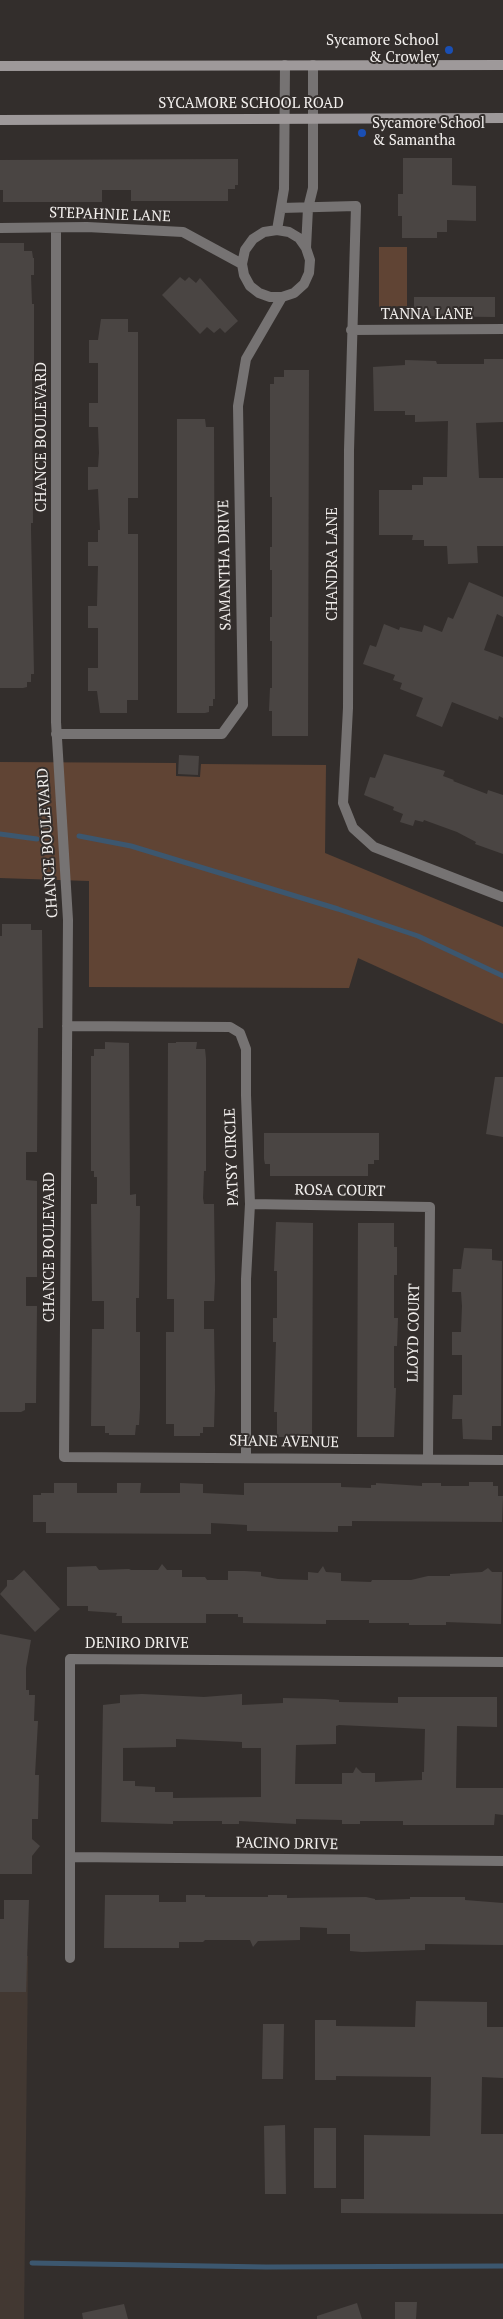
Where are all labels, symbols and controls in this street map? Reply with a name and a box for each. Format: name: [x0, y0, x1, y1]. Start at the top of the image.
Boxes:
place label: Sycamore School & Crowley: [326, 32, 439, 67]
marker: Sycamore School & Crowley: [443, 44, 455, 56]
street label: SYCAMORE SCHOOL ROAD: [158, 95, 344, 113]
place label: Sycamore School & Samantha: [372, 115, 485, 150]
marker: Sycamore School & Samantha: [356, 127, 368, 139]
street label: STEPAHNIE LANE: [49, 204, 171, 226]
street label: TANNA LANE: [381, 306, 473, 324]
street label: CHANCE BOULEVARD: [33, 362, 51, 512]
street label: SAMANTHA DRIVE: [215, 499, 235, 631]
street label: CHANDRA LANE: [324, 507, 342, 621]
street label: CHANCE BOULEVARD: [34, 767, 62, 919]
street label: PATSY CIRCLE: [221, 1108, 243, 1206]
street label: CHANCE BOULEVARD: [41, 1172, 59, 1322]
street label: ROSA COURT: [294, 1181, 386, 1201]
street label: LLOYD COURT: [404, 1283, 424, 1383]
street label: SHANE AVENUE: [229, 1432, 339, 1452]
street label: DENIRO DRIVE: [85, 1635, 189, 1653]
street label: PACINO DRIVE: [236, 1834, 338, 1854]

